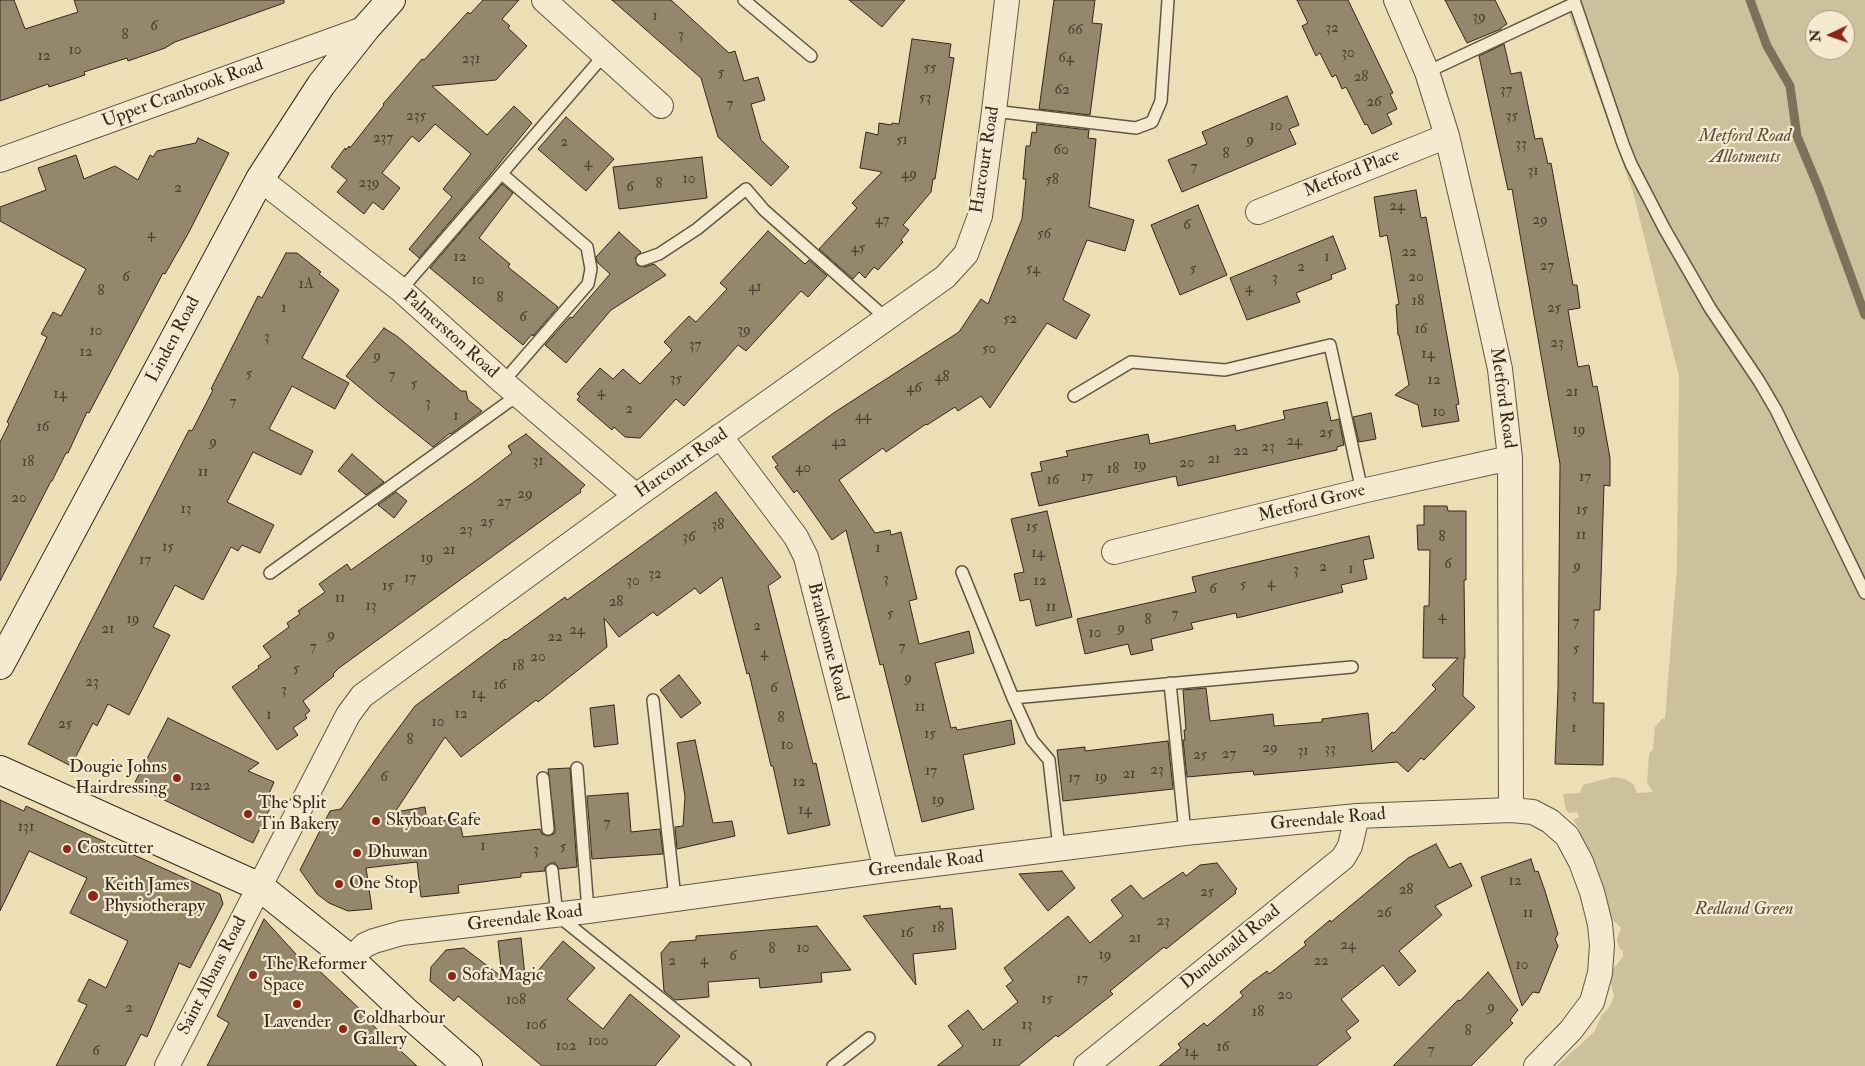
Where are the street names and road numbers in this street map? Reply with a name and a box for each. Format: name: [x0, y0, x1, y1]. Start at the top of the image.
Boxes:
street label: Upper Cranbrook Road: [99, 55, 267, 133]
street label: Harcourt Road: [967, 105, 1005, 215]
street label: Metford Place: [1301, 145, 1403, 203]
street label: Palmerston Road: [398, 286, 502, 384]
street label: Linden Road: [142, 293, 206, 387]
street label: Metford Road: [1484, 346, 1520, 450]
street label: Harcourt Road: [632, 424, 732, 504]
street label: Metford Grove: [1256, 480, 1368, 528]
street label: Branksome Road: [802, 581, 852, 703]
street label: Greendale Road: [1269, 804, 1387, 836]
street label: Greendale Road: [867, 847, 985, 883]
street label: Greendale Road: [466, 901, 584, 937]
street label: Dundonald Road: [1177, 901, 1285, 995]
street label: Saint Albans Road: [174, 913, 252, 1039]

